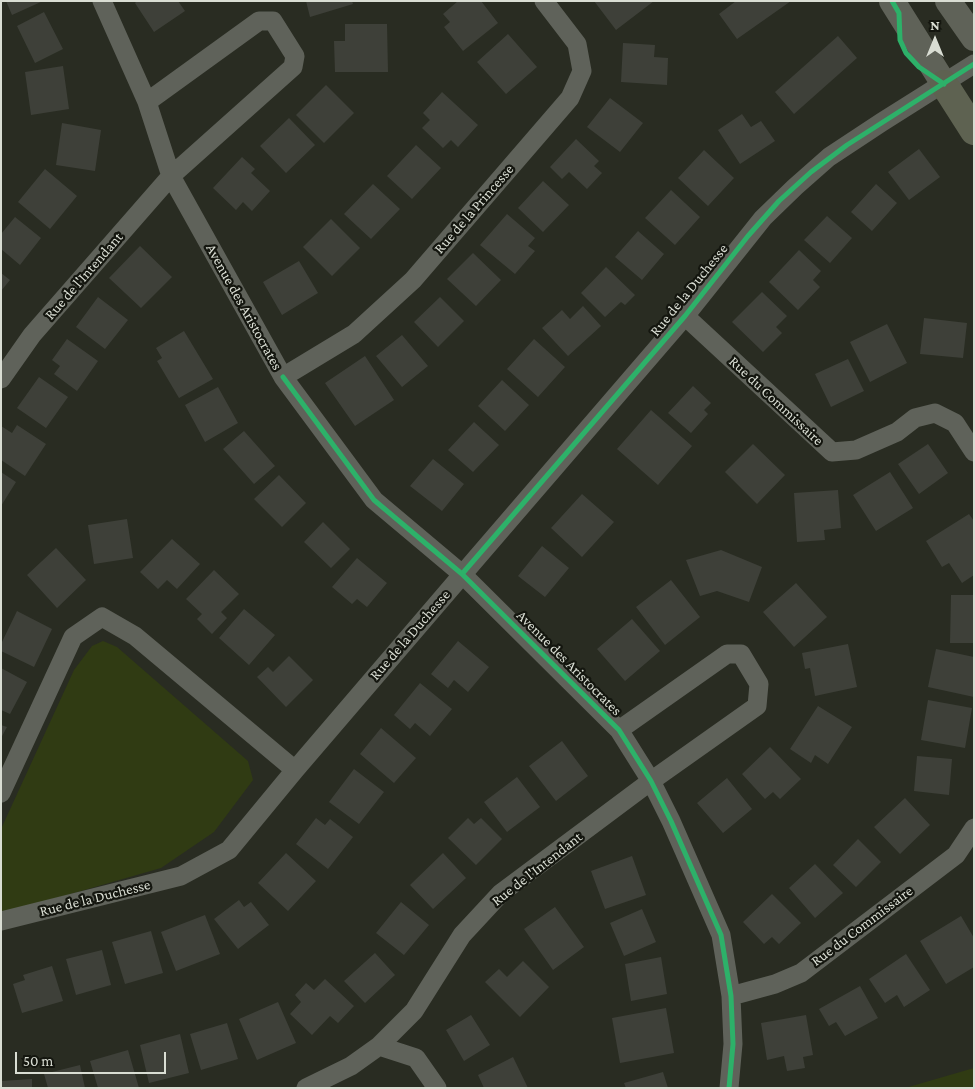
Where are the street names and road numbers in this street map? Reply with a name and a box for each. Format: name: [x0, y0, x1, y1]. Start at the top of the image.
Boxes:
street label: Rue de la Princesse: [430, 161, 518, 257]
street label: Rue de l'Intendant: [41, 229, 127, 323]
street label: Rue de la Duchesse: [646, 240, 732, 340]
street label: Avenue des Aristocrates: [202, 241, 286, 373]
street label: Rue du Commissaire: [725, 353, 827, 449]
street label: Rue de la Duchesse: [366, 586, 454, 684]
street label: Avenue des Aristocrates: [513, 607, 625, 719]
street label: Rue de l'Intendant: [488, 828, 586, 910]
street label: Rue de la Duchesse: [38, 876, 152, 920]
street label: Rue du Commissaire: [808, 882, 916, 970]

